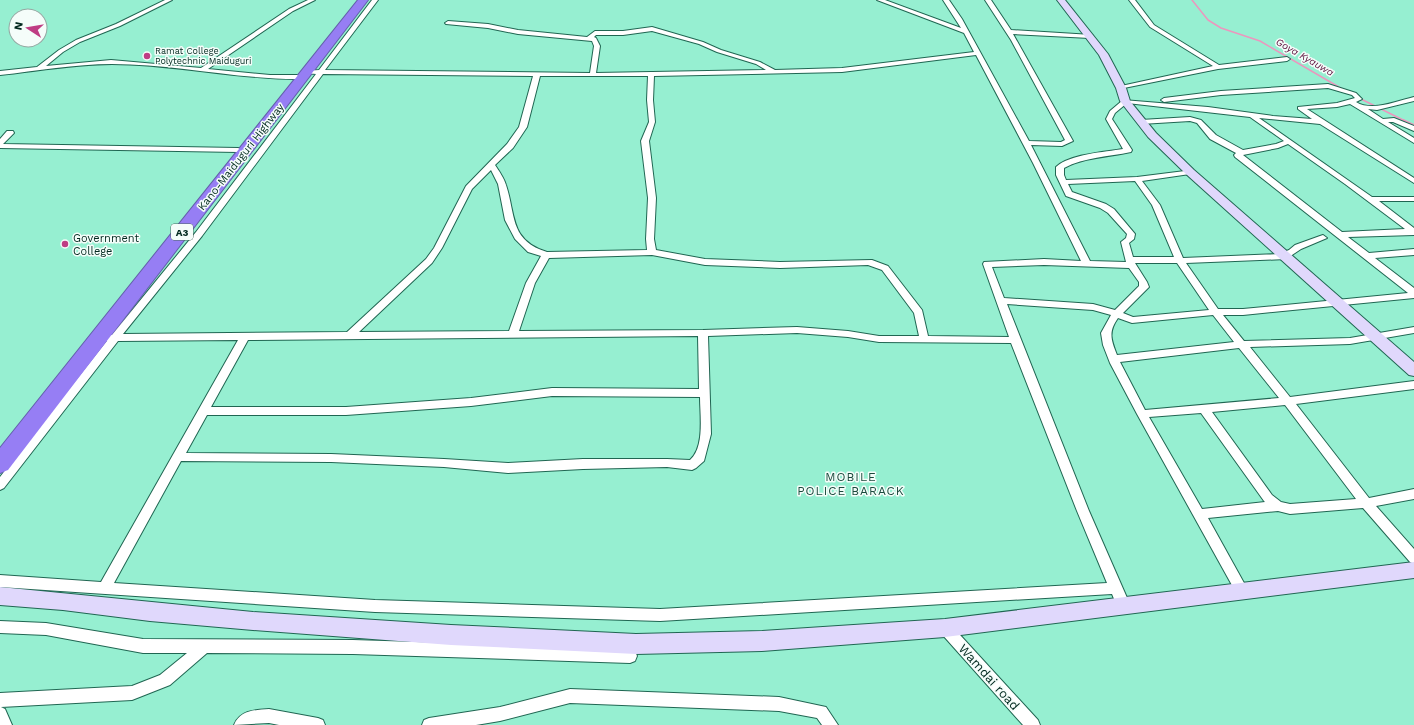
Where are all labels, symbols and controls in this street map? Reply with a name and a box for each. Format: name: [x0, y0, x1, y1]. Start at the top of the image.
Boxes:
north arrow: [8, 8, 48, 48]
text: N: [12, 21, 26, 31]
water label: Goya Kyauwa: [1274, 36, 1336, 78]
place label: Ramat College Polytechnic Maiduguri: [155, 46, 251, 66]
marker: Ramat College Polytechnic Maiduguri: [142, 51, 152, 61]
street label: Kano-Maiduguri Highway: [195, 101, 287, 213]
road number: A3: [171, 224, 193, 240]
place label: Government College: [73, 232, 139, 258]
marker: Government College: [60, 239, 70, 249]
district label: MOBILE POLICE BARACK: [797, 470, 905, 498]
street label: Wamdai road: [955, 641, 1023, 713]

